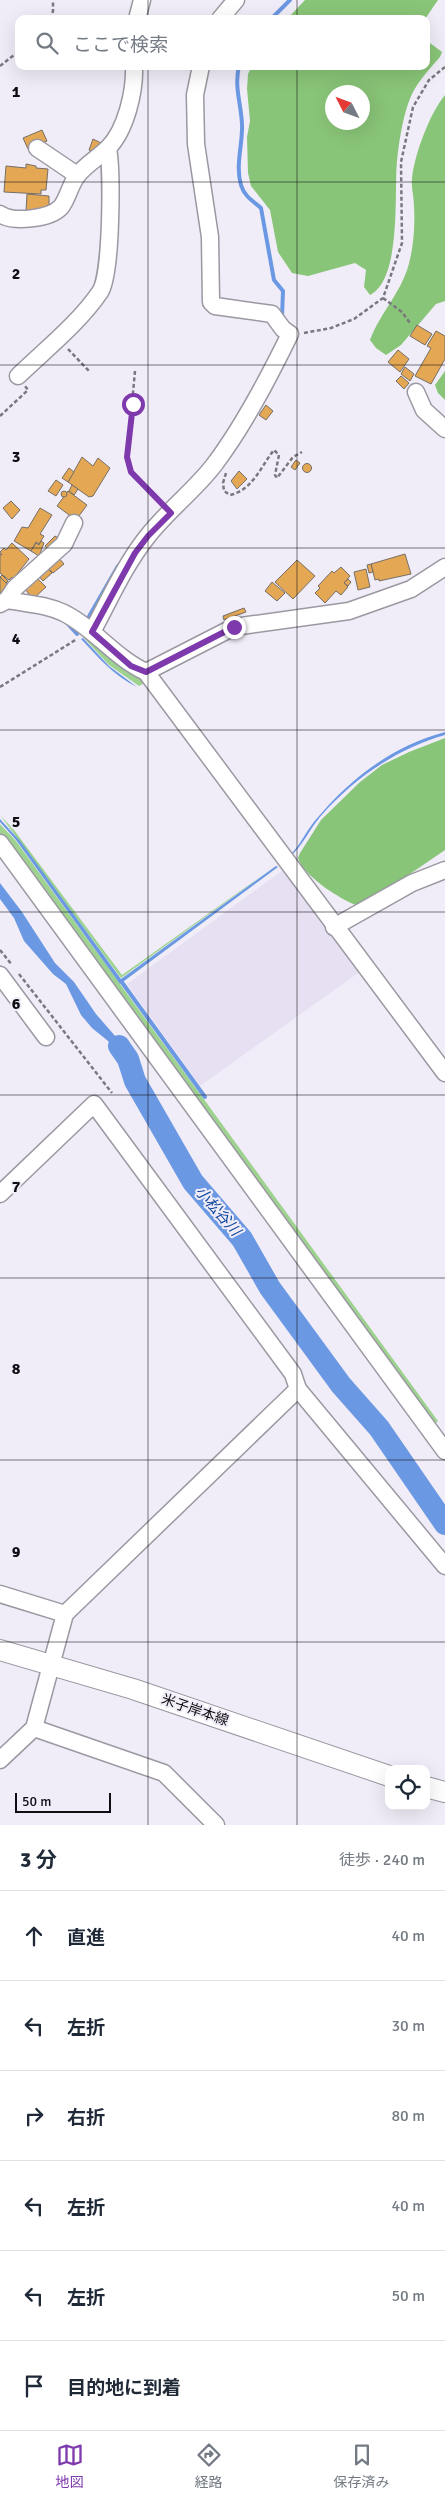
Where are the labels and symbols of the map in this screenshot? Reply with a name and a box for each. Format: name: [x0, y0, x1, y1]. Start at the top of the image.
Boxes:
text: 1: [12, 82, 21, 102]
north arrow: [325, 85, 370, 130]
text: 2: [12, 264, 20, 284]
route start: [122, 393, 145, 416]
text: 3: [12, 447, 20, 467]
route end: [223, 616, 246, 639]
text: 4: [12, 629, 21, 649]
text: 5: [12, 812, 20, 832]
text: 6: [12, 994, 21, 1014]
text: 7: [12, 1177, 21, 1197]
water label: 小松谷川: [192, 1182, 246, 1241]
text: 8: [12, 1359, 21, 1379]
text: 9: [12, 1542, 21, 1562]
street label: 米子岸本線: [159, 1691, 231, 1729]
scale bar: [15, 1790, 111, 1813]

